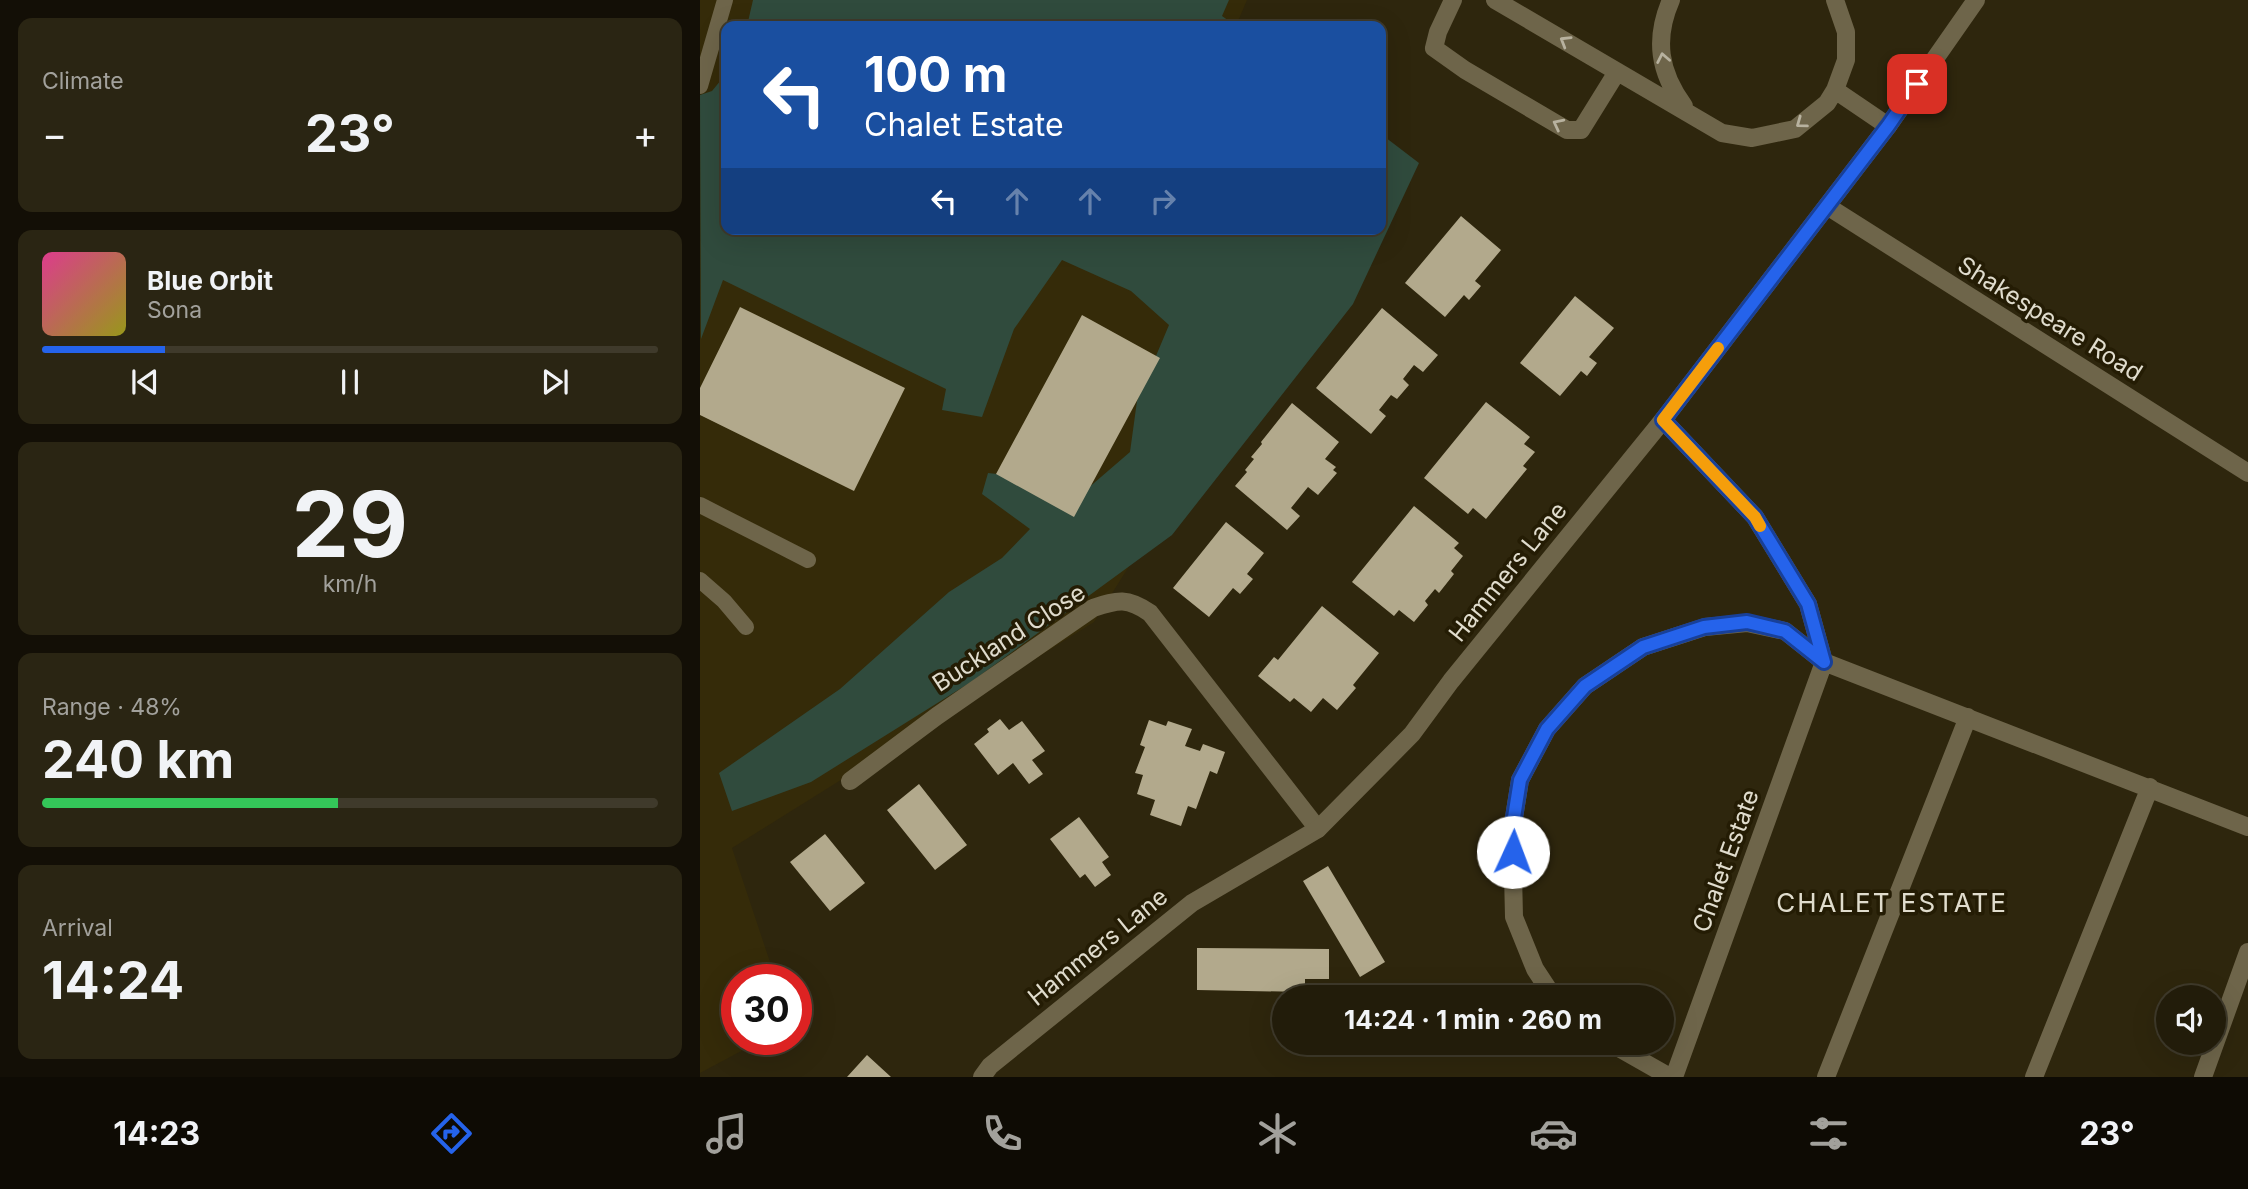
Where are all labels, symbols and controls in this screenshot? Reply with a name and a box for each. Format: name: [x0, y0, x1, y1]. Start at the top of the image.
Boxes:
one-way arrow: [1560, 36, 1573, 49]
text: 100 m: [864, 45, 1008, 104]
icon: left: [749, 49, 840, 140]
one-way arrow: [1656, 52, 1671, 64]
pin: [1887, 54, 1947, 114]
icon: arrive: [1898, 65, 1936, 103]
text: Climate: [42, 67, 124, 95]
text: 23°: [305, 102, 395, 165]
text: Chalet Estate: [864, 105, 1064, 144]
text: −: [42, 111, 67, 157]
text: +: [633, 111, 658, 157]
one-way arrow: [1797, 114, 1809, 127]
one-way arrow: [1552, 119, 1565, 133]
icon: left: [925, 182, 963, 220]
icon: ahead: [998, 182, 1036, 220]
icon: ahead: [1071, 182, 1109, 220]
icon: right: [1144, 182, 1182, 220]
street label: Shakespeare Road: [1953, 250, 2148, 387]
text: Blue Orbit: [147, 265, 273, 296]
text: Sona: [147, 296, 202, 324]
icon: previous: [126, 363, 164, 401]
icon: pause: [331, 363, 369, 401]
icon: next: [536, 363, 574, 401]
text: 29: [292, 469, 408, 579]
street label: Hammers Lane: [1443, 496, 1573, 647]
text: km/h: [323, 570, 377, 598]
street label: Buckland Close: [927, 577, 1090, 698]
text: Range · 48%: [42, 693, 182, 721]
text: 240 km: [42, 728, 234, 791]
street label: Chalet Estate: [1686, 786, 1765, 936]
position arrow: [1476, 815, 1550, 889]
street label: Hammers Lane: [1022, 882, 1173, 1012]
district label: CHALET ESTATE: [1776, 887, 2008, 918]
text: Arrival: [42, 914, 113, 942]
text: 14:24: [42, 949, 184, 1012]
speed limit sign: 30: [721, 964, 812, 1055]
map controls: [2156, 985, 2226, 1055]
button: sound: [2156, 985, 2226, 1055]
text: 14:24 · 1 min · 260 m: [1344, 1004, 1602, 1035]
icon: directions: [427, 1109, 476, 1158]
icon: music: [702, 1109, 751, 1158]
icon: phone: [978, 1109, 1027, 1158]
icon: climate: [1253, 1109, 1302, 1158]
icon: car: [1529, 1109, 1578, 1158]
icon: filters: [1804, 1109, 1853, 1158]
text: 14:23: [113, 1114, 200, 1153]
text: 23°: [2079, 1114, 2135, 1153]

